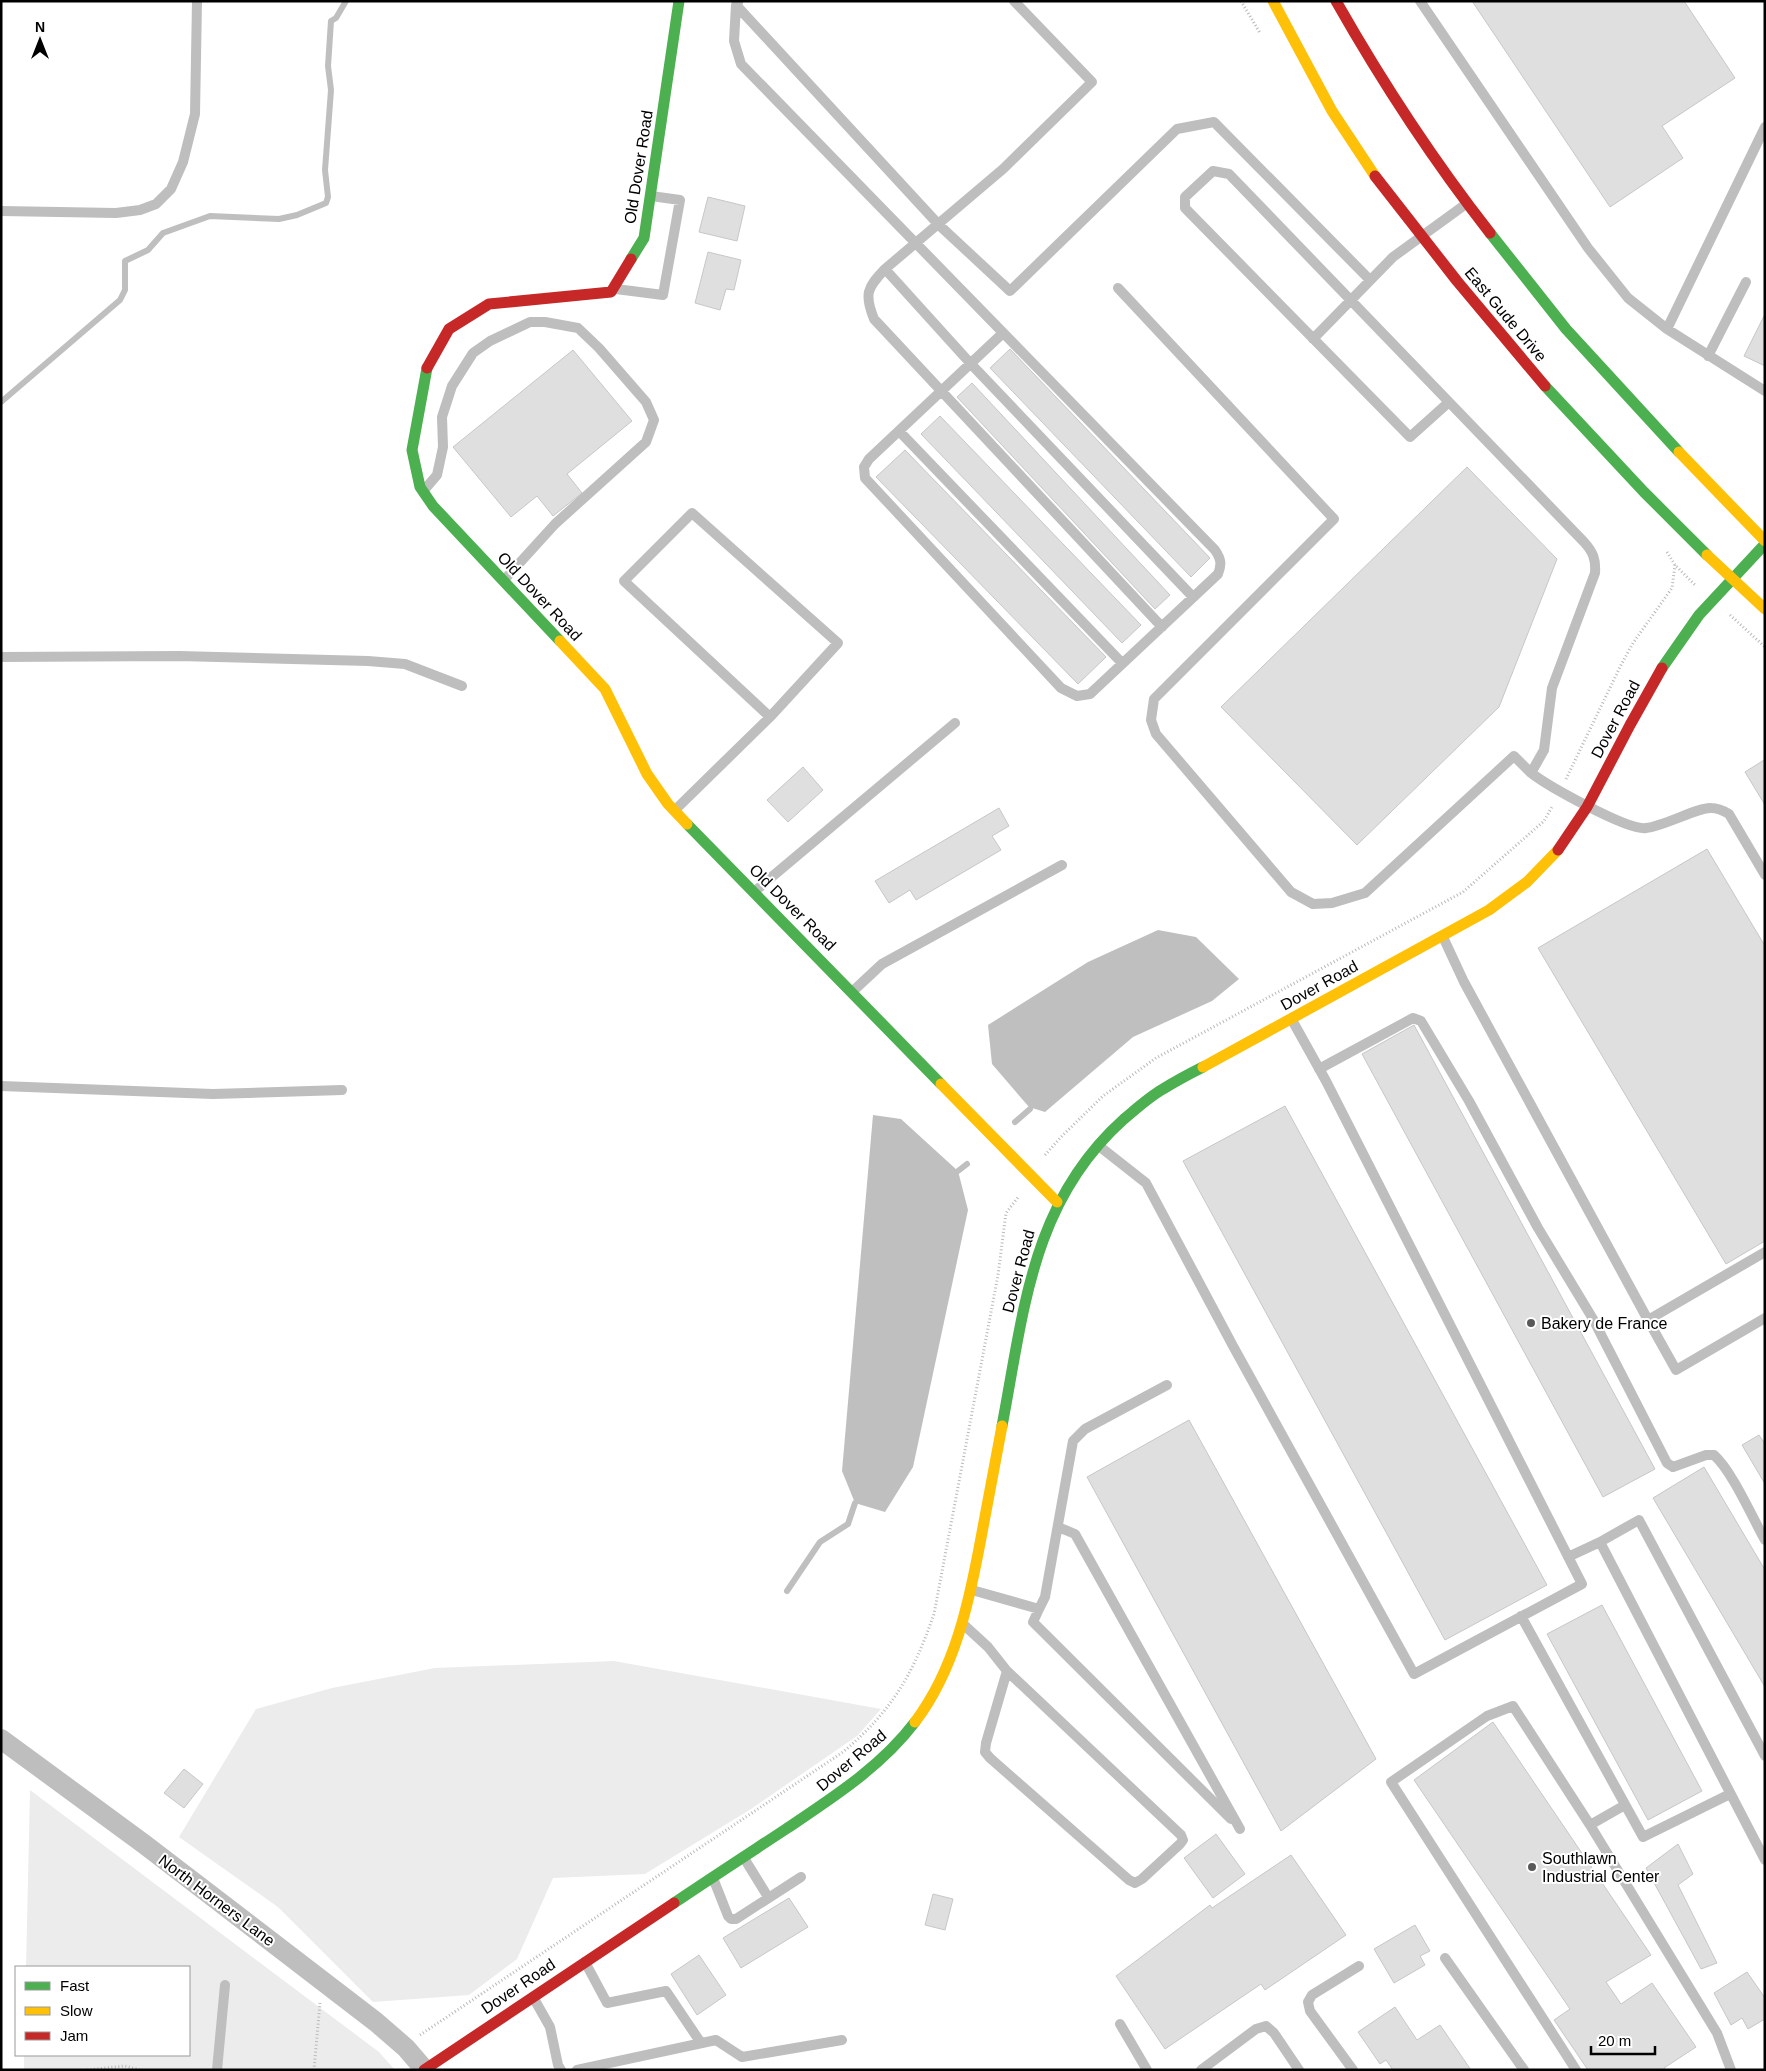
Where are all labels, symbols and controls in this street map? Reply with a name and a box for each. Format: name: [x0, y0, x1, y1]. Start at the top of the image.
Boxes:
north arrow: [15, 15, 65, 65]
text: N: [35, 19, 45, 35]
street label: Old Dover Road: [621, 109, 656, 225]
street label: East Gude Drive: [1461, 264, 1550, 365]
street label: Old Dover Road: [494, 549, 585, 644]
street label: Dover Road: [1588, 678, 1643, 761]
street label: Old Dover Road: [746, 861, 839, 954]
street label: Dover Road: [1278, 957, 1361, 1014]
street label: Dover Road: [999, 1228, 1038, 1315]
place label: Bakery de France: [1541, 1315, 1667, 1332]
marker: Bakery de France: [1525, 1317, 1537, 1329]
street label: Dover Road: [813, 1726, 889, 1794]
place label: Southlawn Industrial Center: [1542, 1850, 1660, 1885]
street label: North Horners Lane: [155, 1851, 278, 1950]
marker: Southlawn Industrial Center: [1526, 1861, 1538, 1873]
street label: Dover Road: [478, 1955, 558, 2017]
legend: [15, 1966, 190, 2056]
text: Fast: [60, 1977, 90, 1994]
text: Slow: [60, 2002, 93, 2019]
scale bar: [1591, 2024, 1655, 2056]
text: Jam: [60, 2027, 88, 2044]
text: 20 m: [1598, 2032, 1631, 2049]

